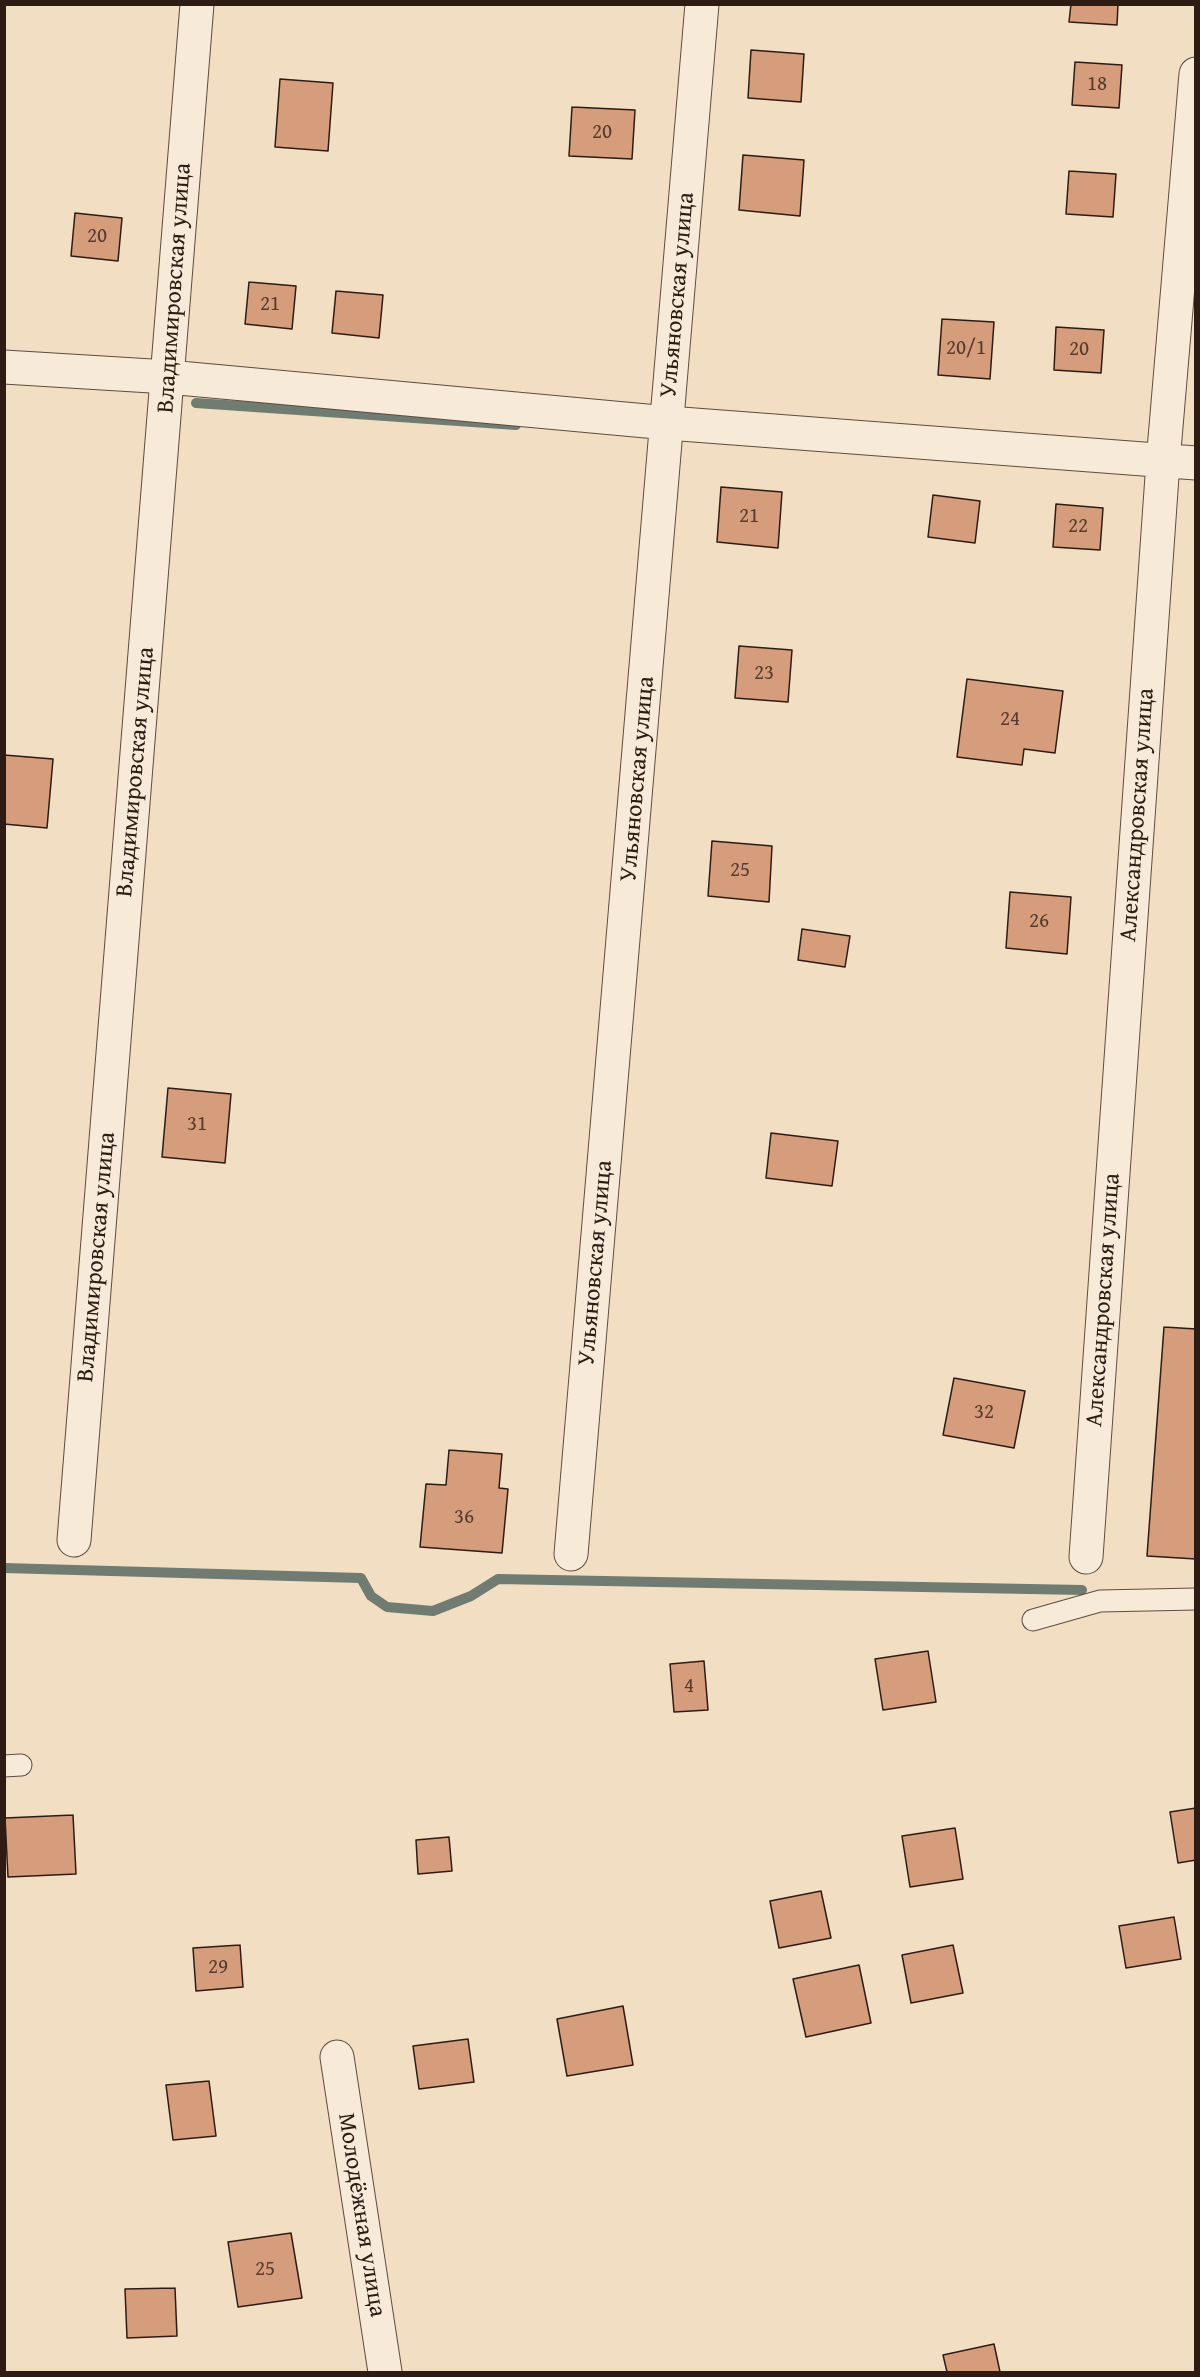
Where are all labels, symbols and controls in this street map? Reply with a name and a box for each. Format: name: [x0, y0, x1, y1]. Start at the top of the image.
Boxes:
house number: 18: [1087, 72, 1107, 98]
house number: 20: [592, 120, 612, 146]
street label: Владимировская улица: [152, 162, 198, 414]
street label: Ульяновская улица: [655, 191, 701, 399]
house number: 20: [87, 224, 107, 250]
house number: 21: [260, 292, 280, 318]
house number: 20/1: [946, 336, 986, 362]
house number: 20: [1069, 337, 1089, 363]
house number: 21: [739, 504, 759, 530]
house number: 22: [1068, 514, 1088, 540]
street label: Владимировская улица: [111, 646, 161, 898]
house number: 23: [754, 661, 774, 687]
street label: Ульяновская улица: [615, 675, 661, 883]
street label: Александровская улица: [1115, 687, 1161, 943]
house number: 24: [1000, 707, 1020, 733]
house number: 25: [730, 858, 750, 884]
house number: 26: [1029, 909, 1049, 935]
house number: 31: [187, 1112, 207, 1138]
street label: Владимировская улица: [72, 1131, 122, 1383]
street label: Ульяновская улица: [573, 1159, 619, 1367]
street label: Александровская улица: [1081, 1172, 1127, 1428]
house number: 32: [974, 1400, 994, 1426]
house number: 36: [454, 1505, 474, 1531]
house number: 4: [684, 1674, 694, 1700]
house number: 29: [208, 1955, 228, 1981]
street label: Молодёжная улица: [331, 2111, 391, 2319]
house number: 25: [255, 2257, 275, 2283]

